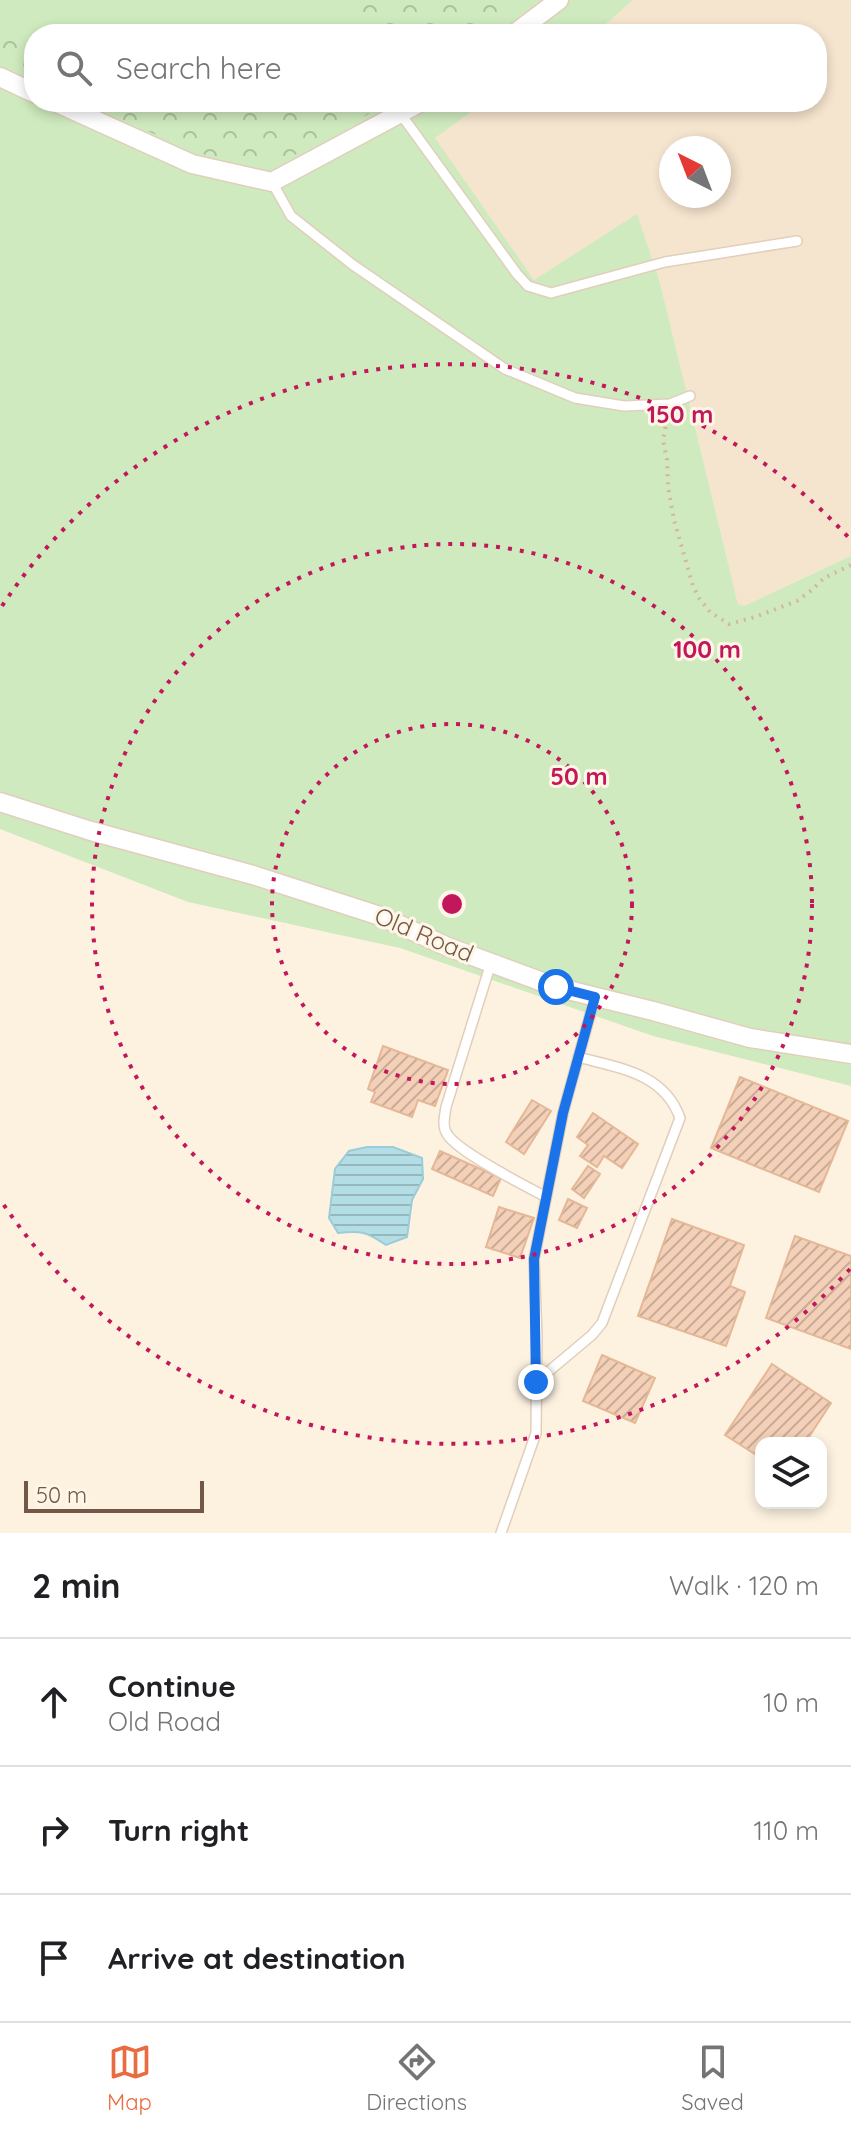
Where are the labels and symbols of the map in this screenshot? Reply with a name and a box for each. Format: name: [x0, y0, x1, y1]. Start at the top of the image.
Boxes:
north arrow: [659, 136, 731, 208]
text: 150 m: [647, 399, 713, 429]
text: 100 m: [673, 634, 741, 664]
text: 50 m: [550, 761, 608, 791]
centre of rings: [438, 890, 466, 918]
street label: Old Road: [371, 900, 478, 968]
route start: [538, 969, 574, 1005]
route end: [518, 1364, 554, 1400]
scale bar: [24, 1477, 204, 1513]

